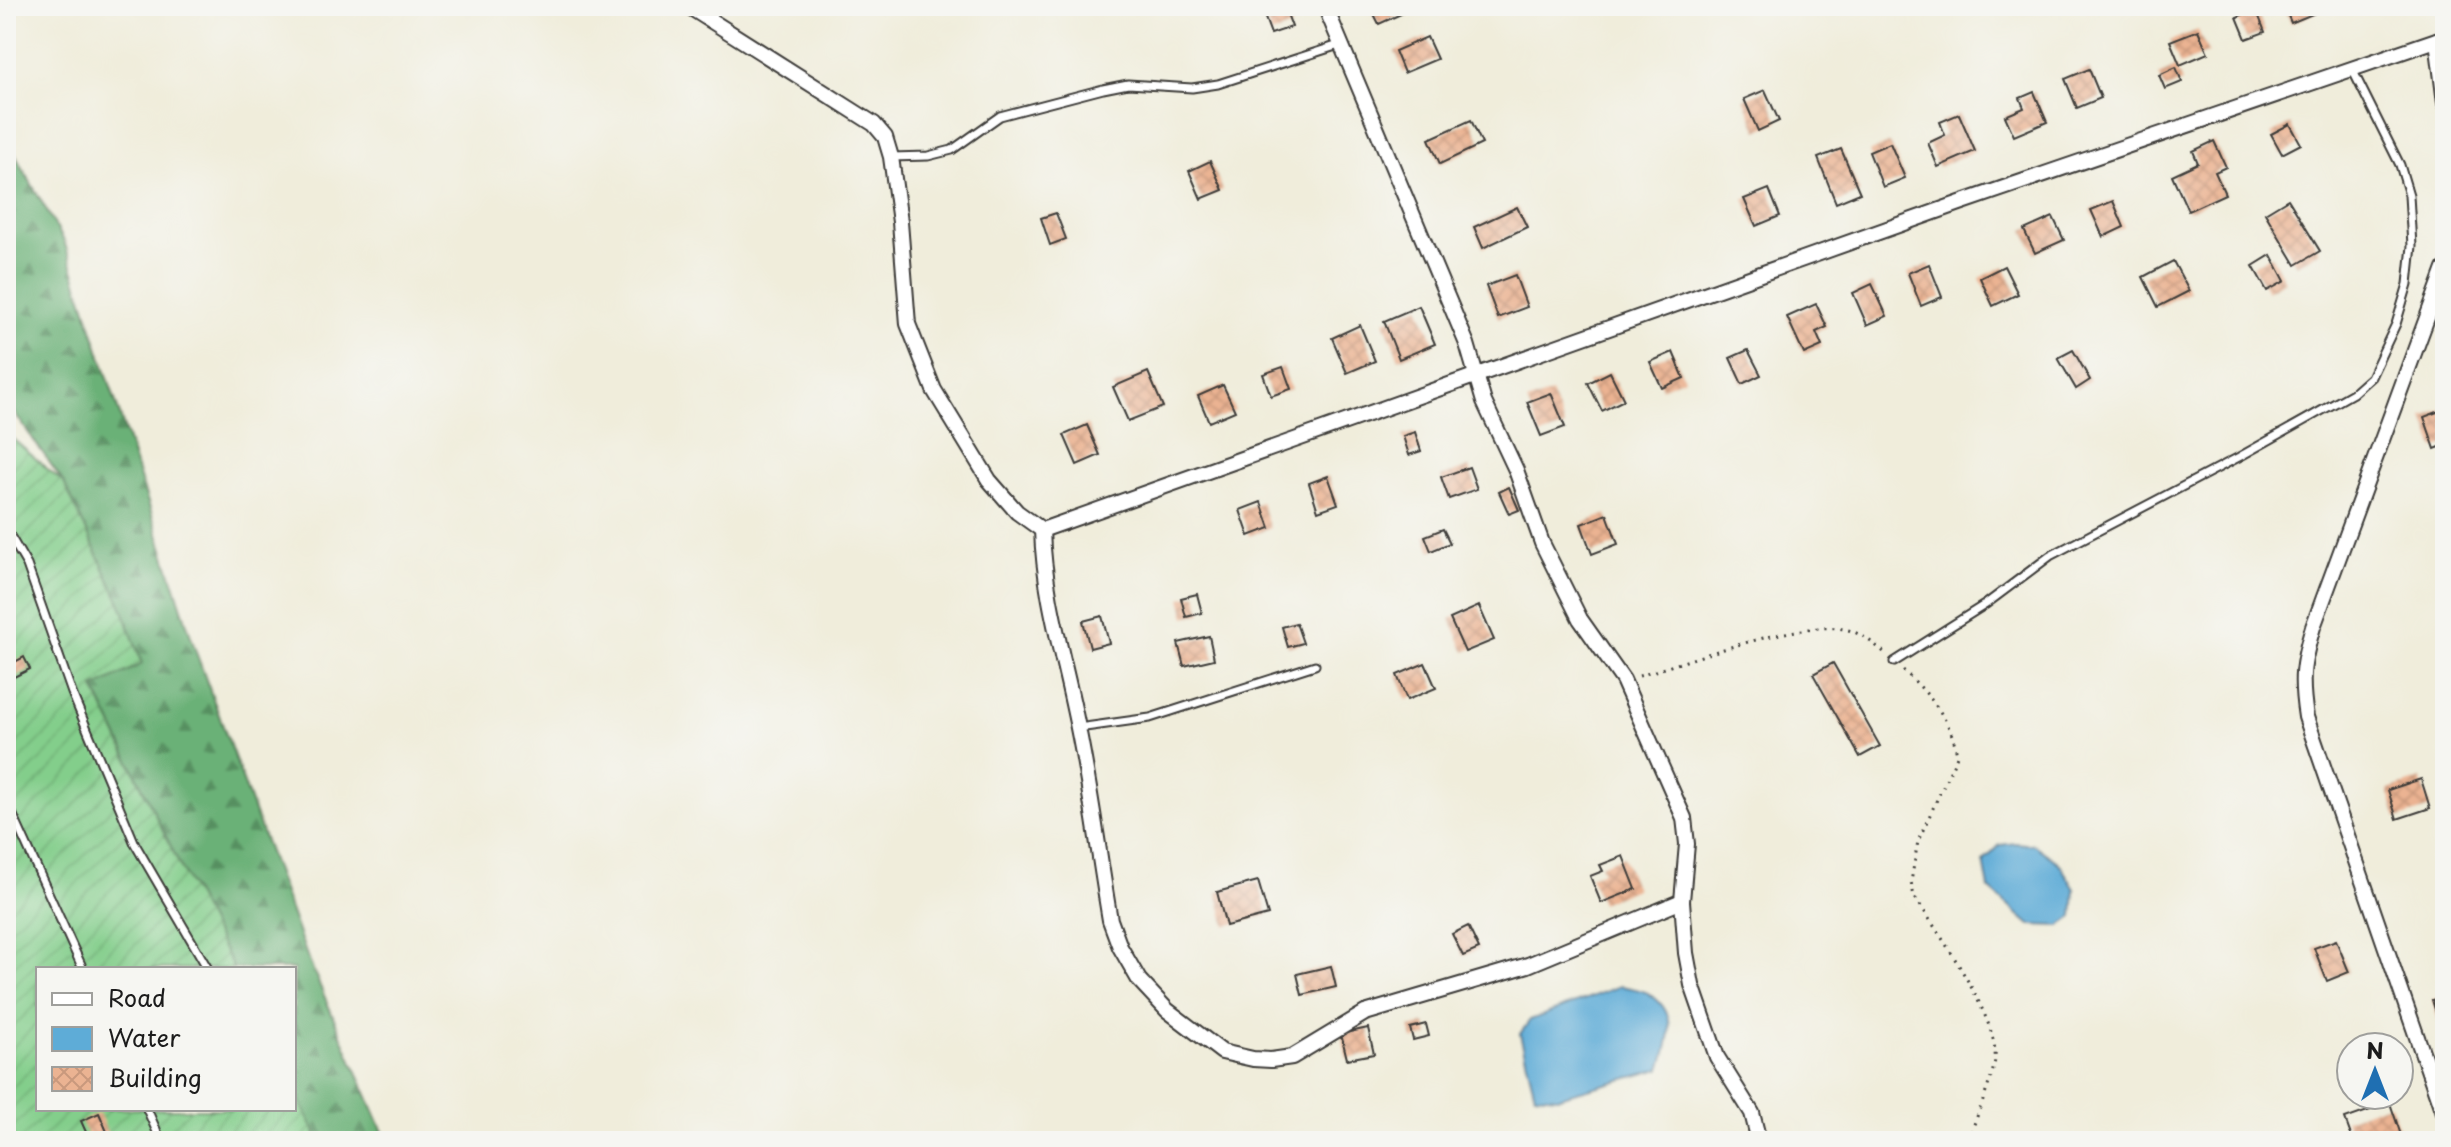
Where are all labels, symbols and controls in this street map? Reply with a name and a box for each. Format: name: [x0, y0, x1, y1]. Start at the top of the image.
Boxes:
legend: [36, 967, 296, 1111]
text: Road: [108, 979, 166, 1015]
text: Water: [108, 1019, 181, 1055]
north arrow: [2335, 1031, 2415, 1111]
text: N: [2366, 1033, 2384, 1066]
text: Building: [108, 1059, 202, 1095]

